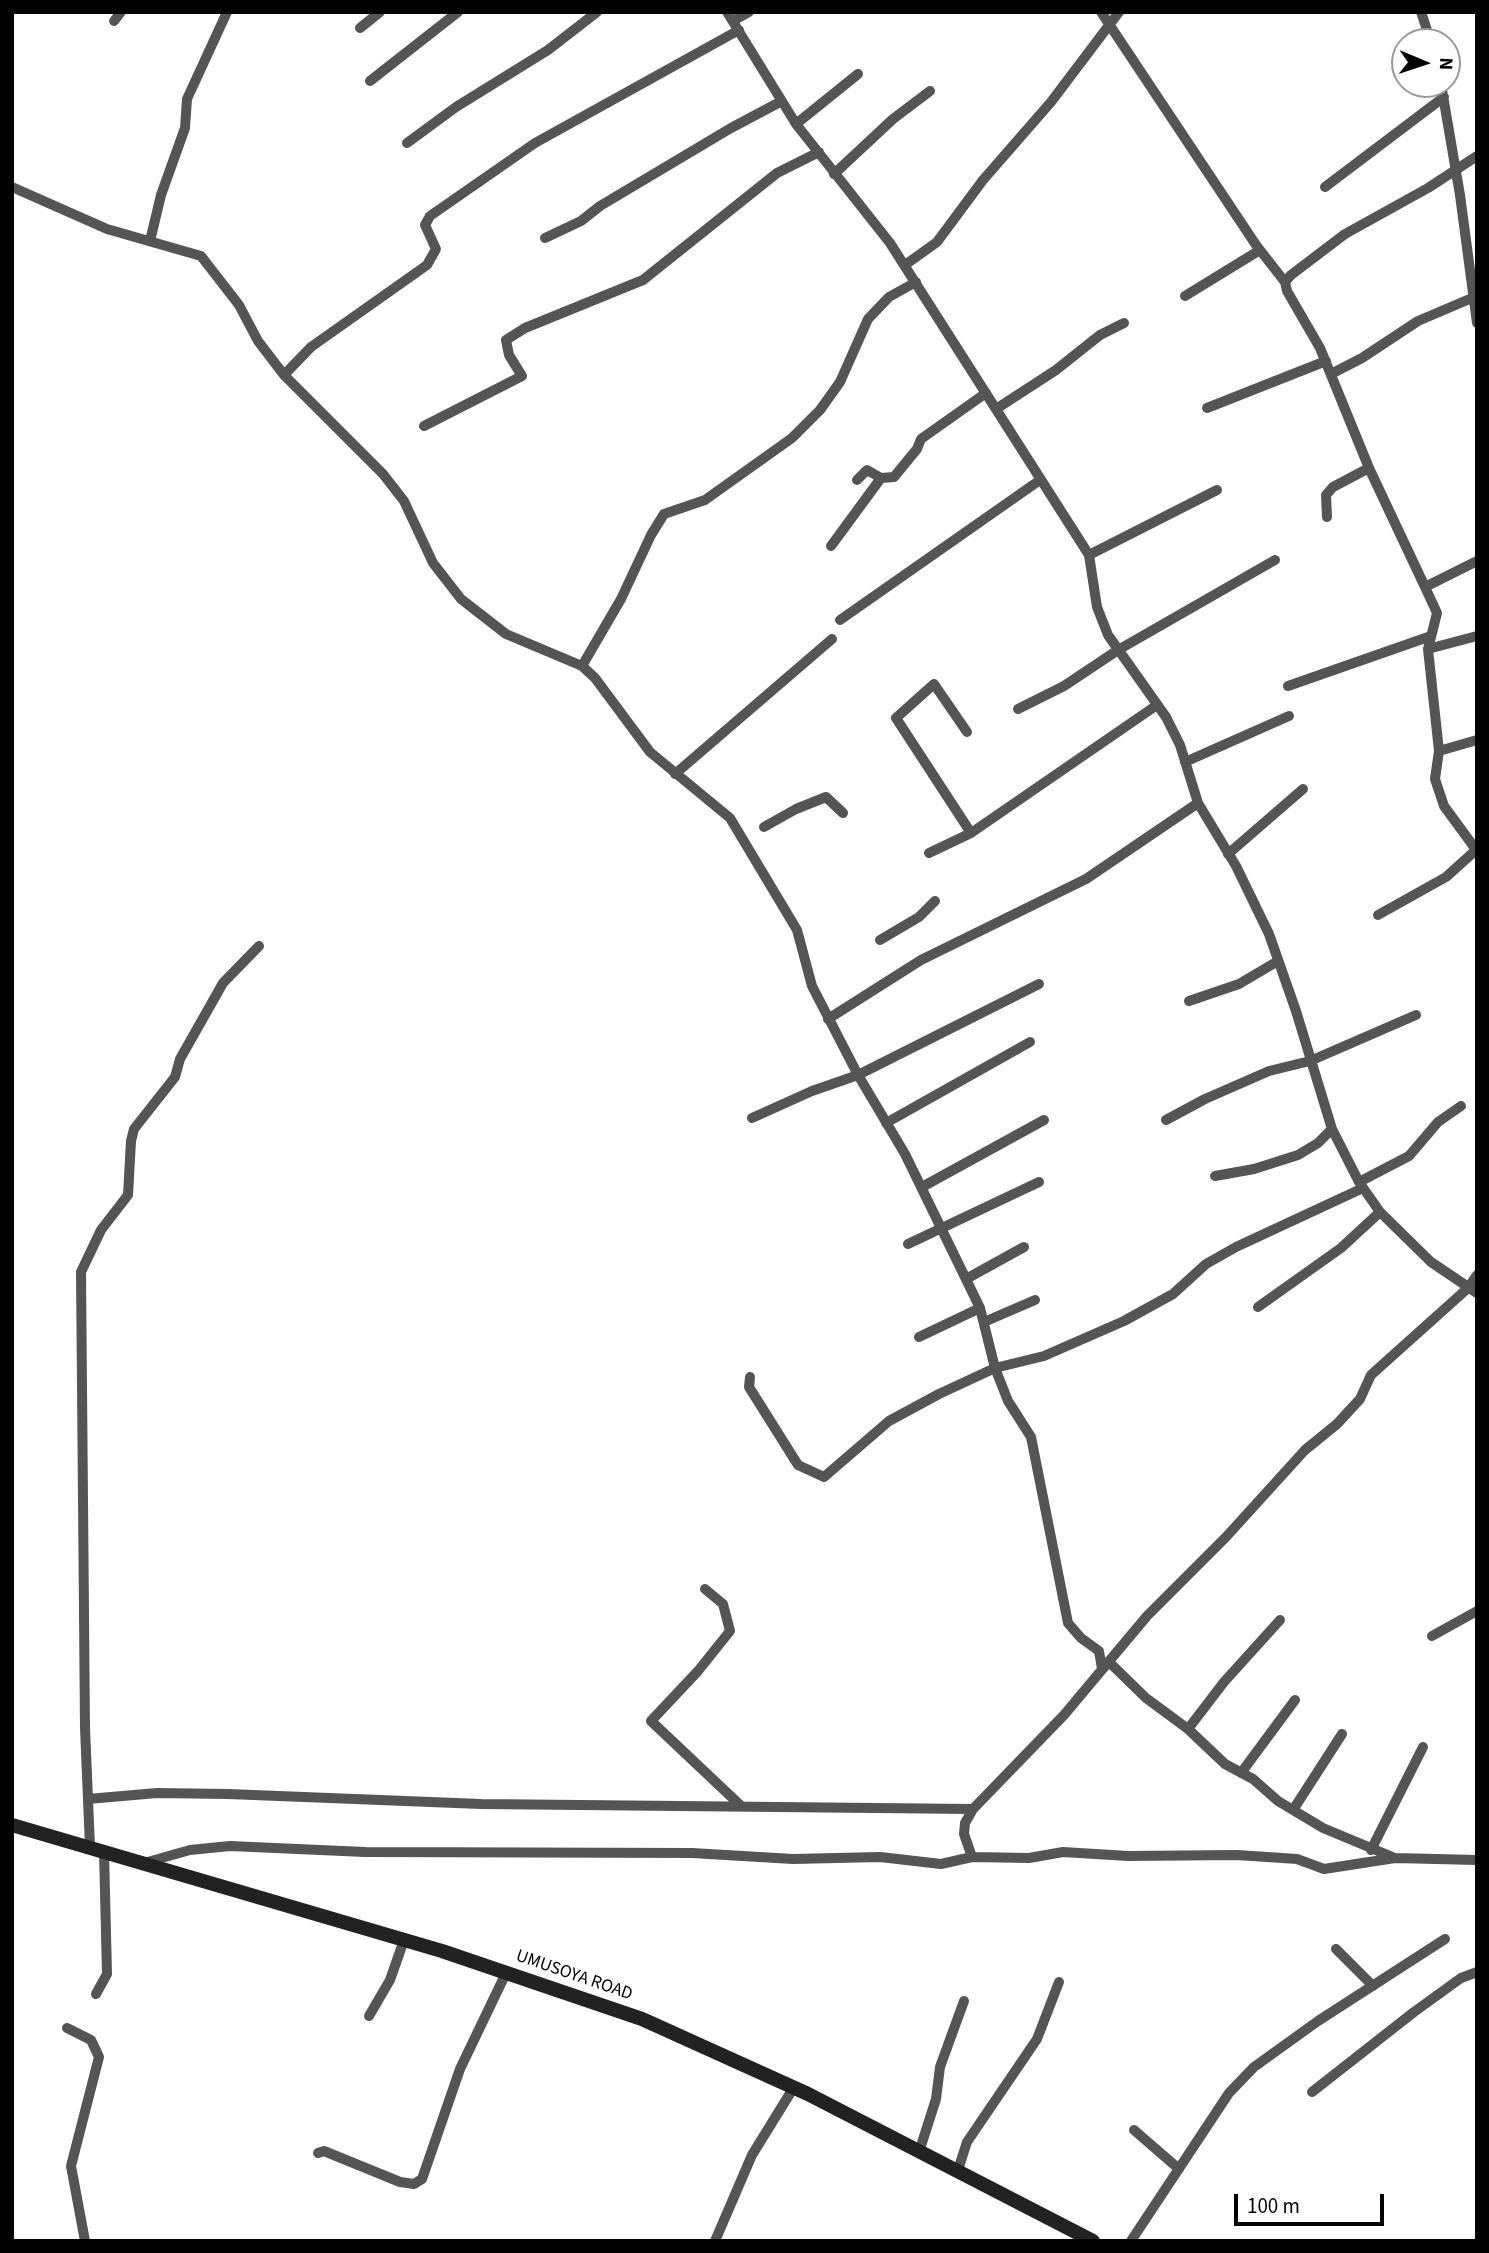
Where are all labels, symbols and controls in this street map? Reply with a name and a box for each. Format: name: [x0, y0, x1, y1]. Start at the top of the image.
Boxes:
north arrow: [1391, 28, 1461, 98]
text: N: [1432, 57, 1459, 70]
street label: UMUSOYA ROAD: [513, 1946, 635, 2006]
scale bar: [1237, 2180, 1388, 2224]
text: 100 m: [1247, 2191, 1300, 2221]

